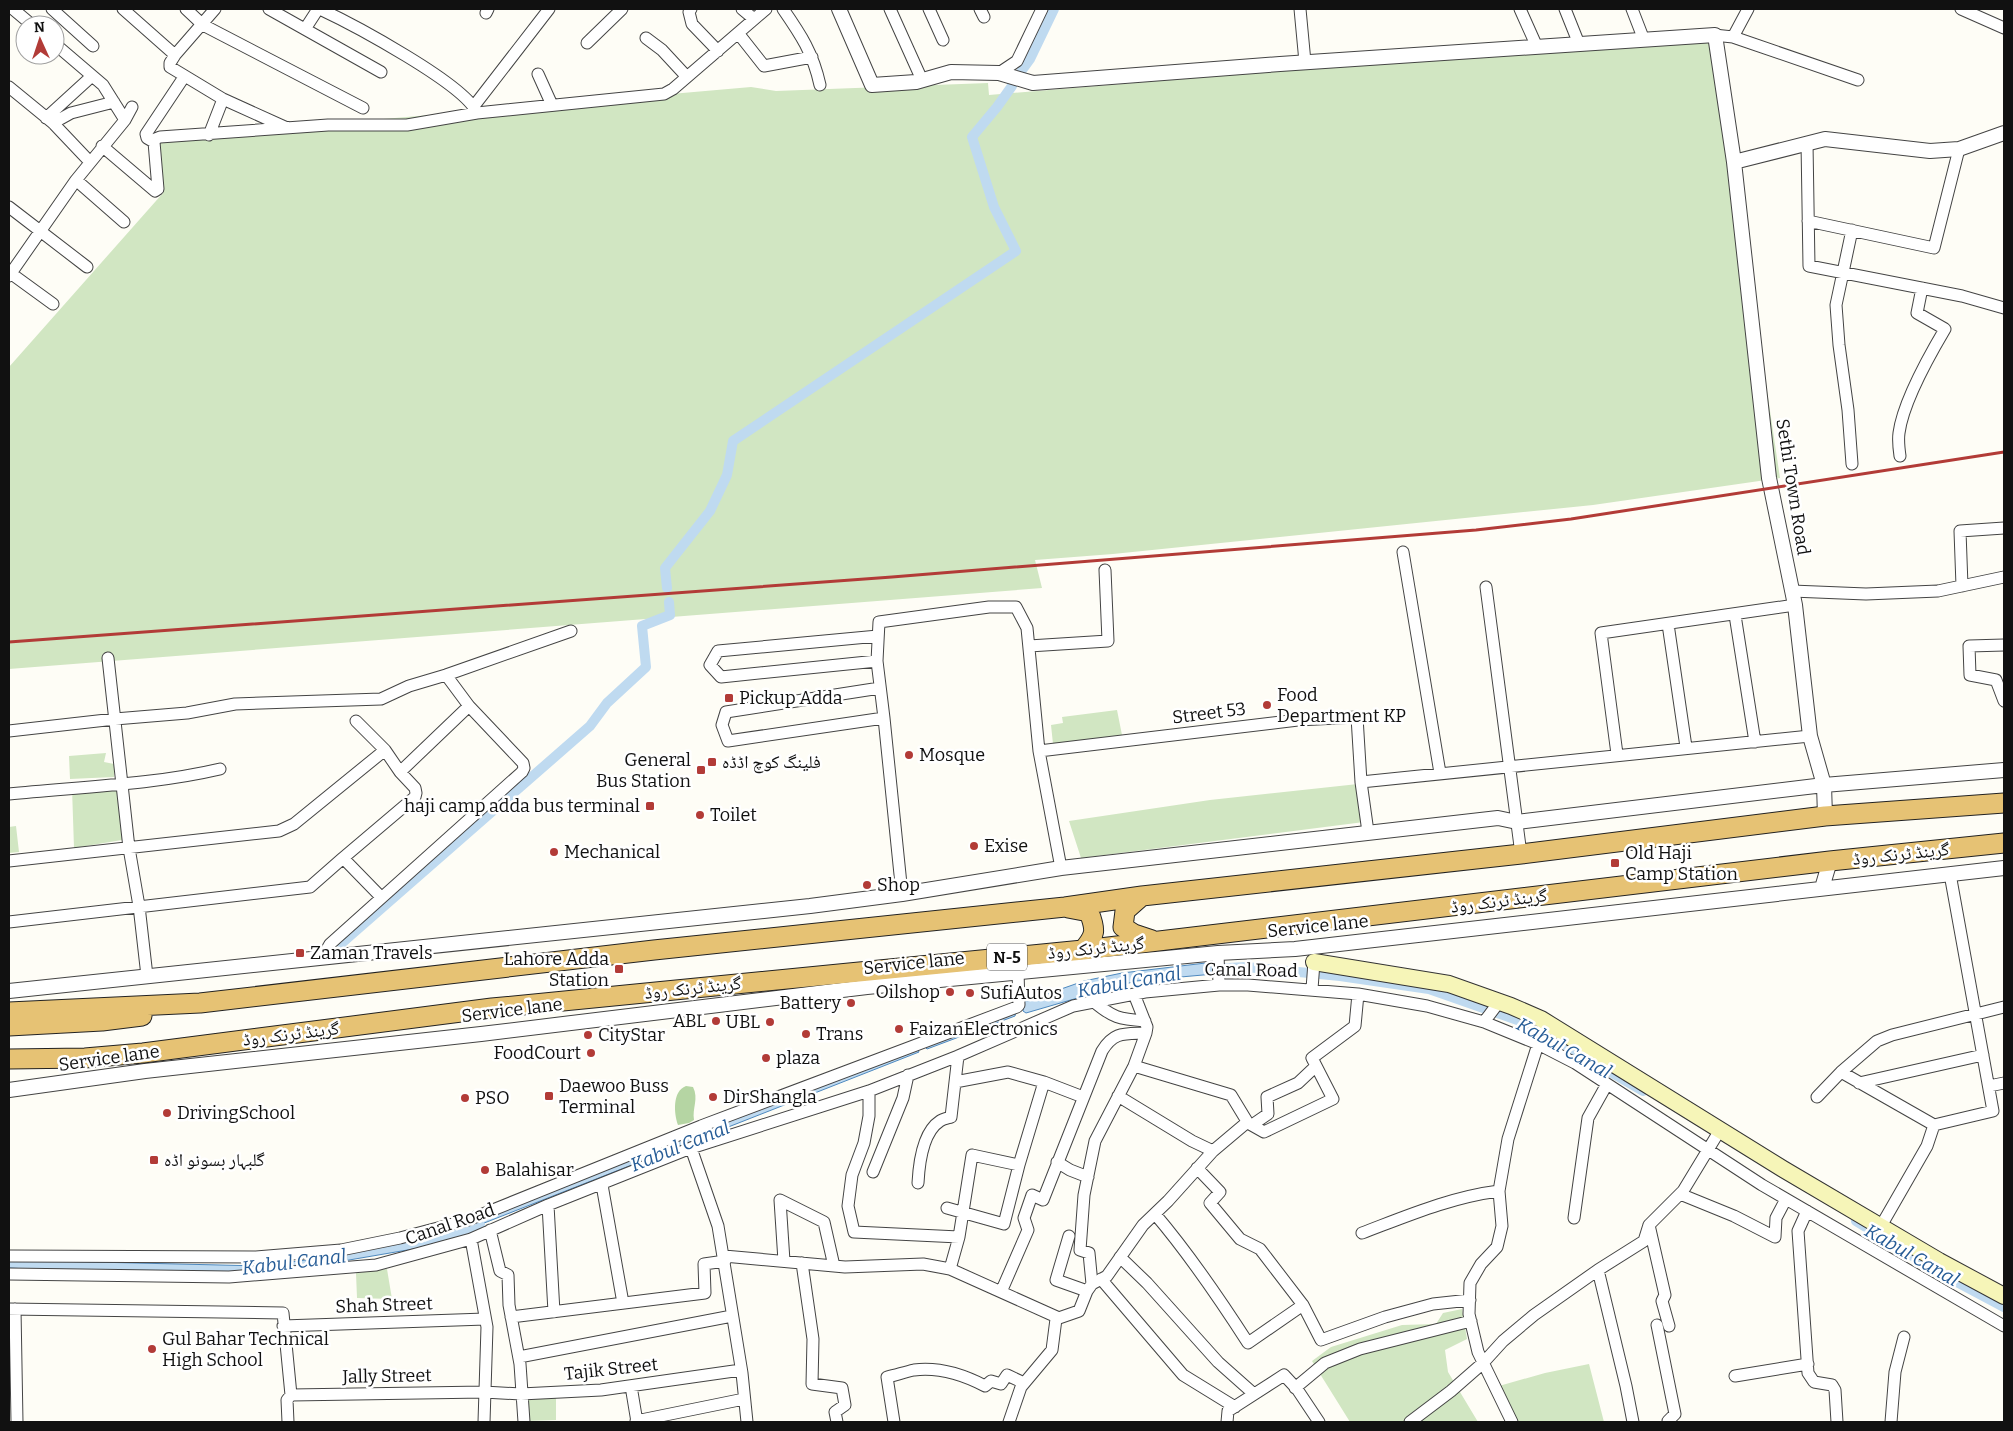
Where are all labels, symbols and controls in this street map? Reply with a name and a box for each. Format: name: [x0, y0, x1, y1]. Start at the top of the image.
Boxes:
north arrow: [15, 15, 65, 65]
text: N: [34, 19, 45, 36]
street label: Sethi Town Road: [1771, 417, 1815, 557]
place label: Food Department KP: [1277, 684, 1406, 727]
place label: Pickup Adda: [739, 687, 843, 709]
marker: Pickup Adda: [723, 692, 735, 704]
street label: Street 53: [1171, 698, 1247, 728]
marker: Food Department KP: [1261, 699, 1273, 711]
place label: Mosque: [919, 744, 985, 766]
place label: General Bus Station: [596, 749, 692, 792]
marker: Mosque: [903, 749, 915, 761]
place label: فلینگ کوچ اڈڈہ: [722, 751, 821, 774]
marker: فلینگ کوچ اڈڈہ: [706, 756, 718, 768]
marker: General Bus Station: [695, 764, 707, 776]
place label: haji camp adda bus terminal: [404, 795, 640, 817]
marker: haji camp adda bus terminal: [644, 800, 656, 812]
place label: Toilet: [710, 804, 757, 826]
marker: Toilet: [694, 809, 706, 821]
place label: Exise: [984, 835, 1028, 857]
street label: گرینڈ ٹرنک روڈ: [1852, 838, 1951, 870]
marker: Exise: [968, 840, 980, 852]
place label: Mechanical: [564, 841, 660, 863]
place label: Old Haji Camp Station: [1625, 842, 1739, 885]
marker: Mechanical: [548, 846, 560, 858]
marker: Old Haji Camp Station: [1609, 857, 1621, 869]
place label: Shop: [877, 874, 920, 896]
marker: Shop: [861, 879, 873, 891]
street label: گرینڈ ٹرنک روڈ: [1449, 884, 1549, 918]
street label: Service lane: [1266, 910, 1370, 942]
street label: گرینڈ ٹرنک روڈ: [1047, 932, 1146, 964]
place label: Zaman Travels: [310, 942, 433, 964]
road number: N-5: [987, 944, 1027, 970]
marker: Zaman Travels: [294, 947, 306, 959]
street label: Service lane: [862, 947, 966, 979]
place label: Lahore Adda Station: [504, 948, 610, 991]
street label: Canal Road: [1204, 958, 1298, 982]
water label: Kabul Canal: [1075, 962, 1183, 1002]
marker: Lahore Adda Station: [613, 963, 625, 975]
street label: گرینڈ ٹرنک روڈ: [644, 972, 743, 1004]
place label: Oilshop: [875, 981, 940, 1003]
place label: SufiAutos: [980, 982, 1062, 1004]
marker: Oilshop: [944, 986, 956, 998]
marker: SufiAutos: [964, 987, 976, 999]
place label: Battery: [780, 992, 841, 1014]
street label: Service lane: [460, 993, 564, 1027]
marker: Battery: [845, 997, 857, 1009]
place label: ABL: [673, 1010, 706, 1032]
place label: UBL: [726, 1011, 760, 1033]
water label: Kabul Canal: [1513, 1013, 1615, 1083]
marker: ABL: [710, 1015, 722, 1027]
marker: UBL: [764, 1016, 776, 1028]
street label: گرینڈ ٹرنک روڈ: [241, 1017, 341, 1051]
place label: FaizanElectronics: [909, 1018, 1058, 1040]
place label: Trans: [816, 1023, 863, 1045]
marker: FaizanElectronics: [893, 1023, 905, 1035]
place label: CityStar: [598, 1024, 665, 1046]
marker: Trans: [800, 1028, 812, 1040]
marker: CityStar: [582, 1029, 594, 1041]
street label: Service lane: [57, 1040, 161, 1076]
place label: FoodCourt: [493, 1042, 581, 1064]
marker: FoodCourt: [585, 1047, 597, 1059]
place label: plaza: [776, 1047, 820, 1069]
marker: plaza: [760, 1052, 772, 1064]
place label: Daewoo Buss Terminal: [559, 1075, 669, 1118]
place label: DirShangla: [723, 1086, 817, 1108]
place label: PSO: [475, 1087, 510, 1109]
marker: Daewoo Buss Terminal: [543, 1090, 555, 1102]
marker: DirShangla: [707, 1091, 719, 1103]
marker: PSO: [459, 1092, 471, 1104]
place label: DrivingSchool: [177, 1102, 295, 1124]
marker: DrivingSchool: [161, 1107, 173, 1119]
water label: Kabul Canal: [627, 1116, 733, 1176]
place label: گلبہار بسونو اڈہ: [164, 1149, 265, 1171]
marker: گلبہار بسونو اڈہ: [148, 1154, 160, 1166]
place label: Balahisar: [495, 1159, 574, 1181]
marker: Balahisar: [479, 1164, 491, 1176]
street label: Canal Road: [402, 1198, 498, 1250]
water label: Kabul Canal: [1861, 1219, 1963, 1291]
water label: Kabul Canal: [241, 1244, 347, 1280]
street label: Shah Street: [335, 1292, 434, 1318]
place label: Gul Bahar Technical High School: [162, 1328, 329, 1371]
marker: Gul Bahar Technical High School: [146, 1343, 158, 1355]
street label: Tajik Street: [563, 1353, 659, 1385]
street label: Jally Street: [341, 1364, 432, 1388]

